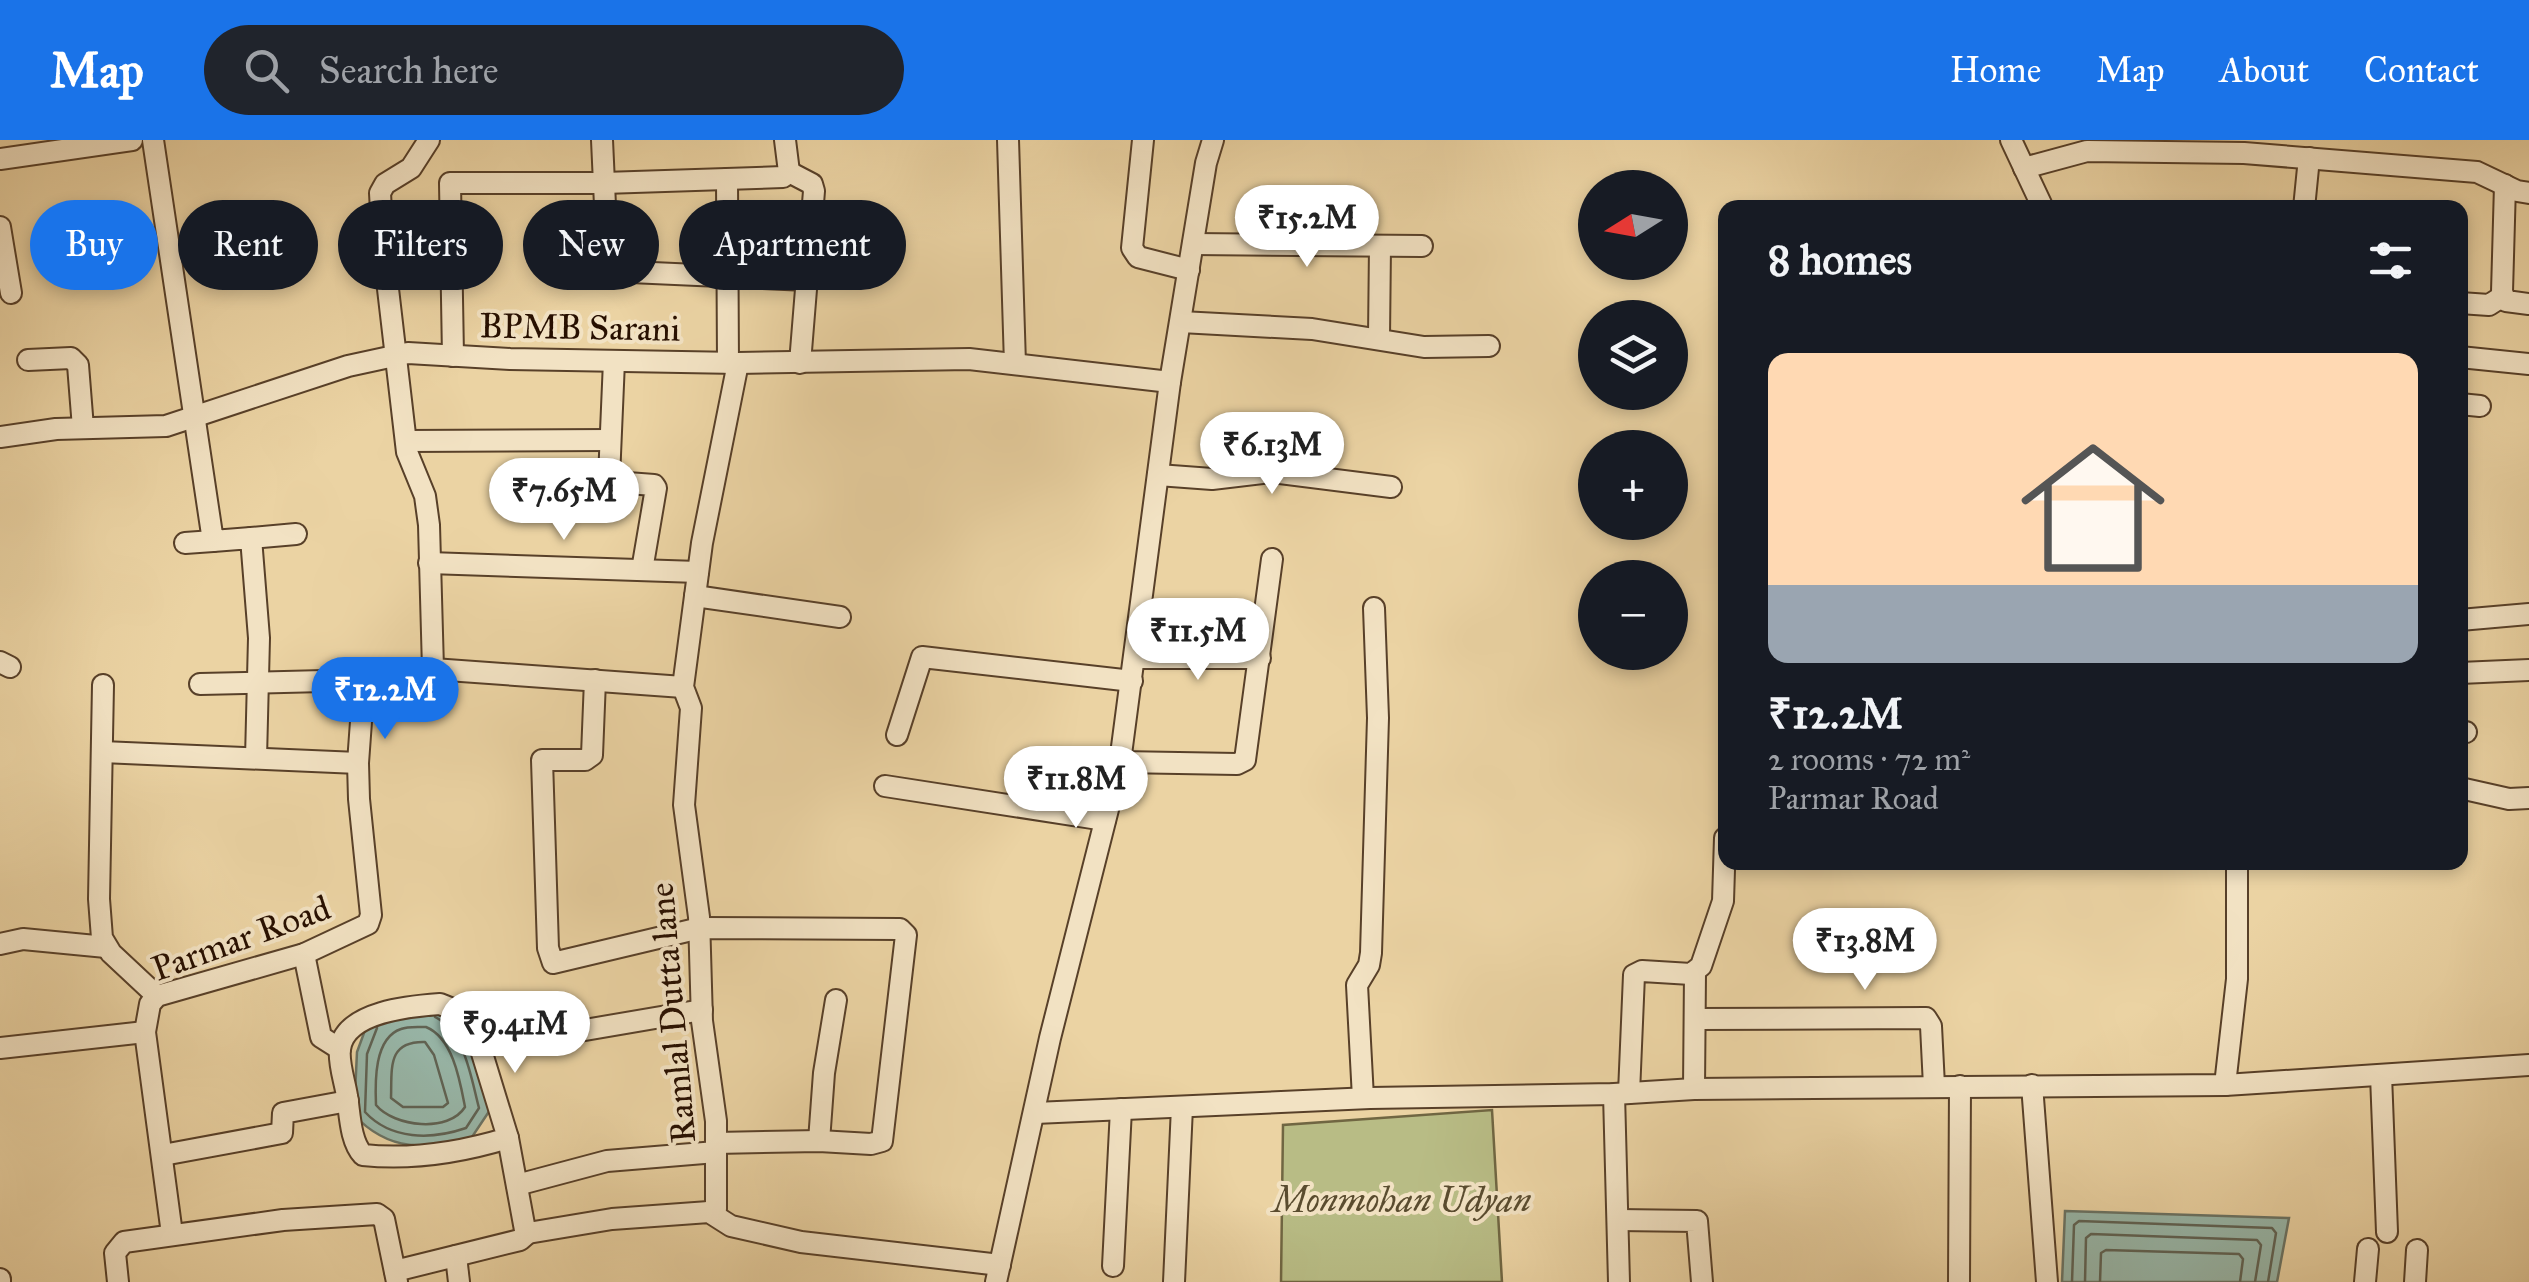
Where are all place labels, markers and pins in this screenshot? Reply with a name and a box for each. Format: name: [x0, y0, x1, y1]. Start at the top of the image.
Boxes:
pin: ₹15.2M: [1226, 185, 1388, 270]
pin: ₹6.13M: [1191, 412, 1353, 497]
pin: ₹7.65M: [483, 458, 645, 543]
pin: ₹11.5M: [1117, 598, 1279, 683]
pin: ₹12.2M: [304, 657, 466, 742]
pin: ₹11.8M: [995, 746, 1157, 831]
pin: ₹13.8M: [1784, 908, 1946, 993]
pin: ₹9.41M: [434, 991, 596, 1076]

